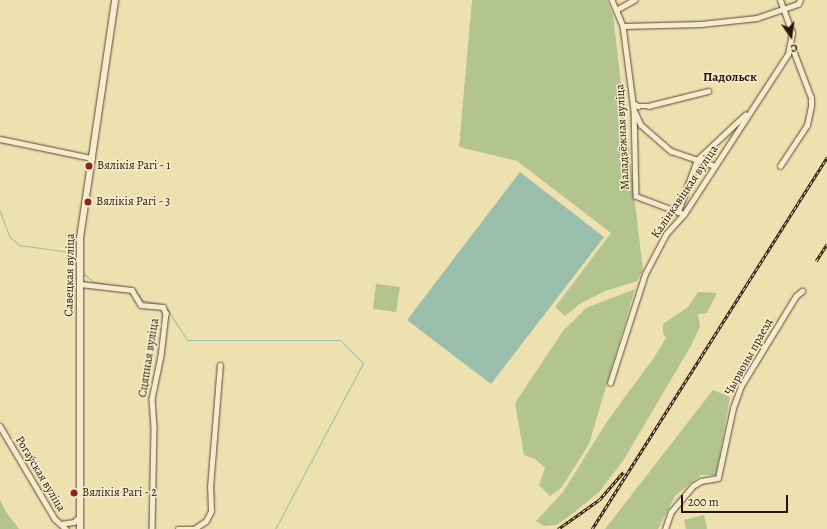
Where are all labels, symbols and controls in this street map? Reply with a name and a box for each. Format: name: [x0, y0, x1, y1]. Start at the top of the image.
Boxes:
north arrow: [771, 16, 811, 56]
text: С: [789, 40, 799, 56]
district label: Падольск: [703, 69, 757, 85]
street label: Маладзёжная вуліца: [613, 84, 633, 190]
street label: Калінкавіцкая вуліца: [649, 143, 721, 241]
place label: Вялікія Рагі - 1: [97, 159, 171, 173]
marker: Вялікія Рагі - 1: [84, 161, 94, 171]
place label: Вялікія Рагі - 3: [96, 195, 171, 209]
marker: Вялікія Рагі - 3: [83, 197, 93, 207]
street label: Савецкая вуліца: [62, 233, 78, 317]
street label: Чырвоны праезд: [722, 316, 776, 398]
street label: Сцяпная вуліца: [136, 317, 162, 399]
street label: Рогаўская вуліца: [12, 434, 68, 514]
place label: Вялікія Рагі - 2: [82, 486, 157, 500]
scale bar: [683, 487, 790, 513]
marker: Вялікія Рагі - 2: [69, 488, 79, 498]
text: 200 m: [688, 494, 719, 510]

